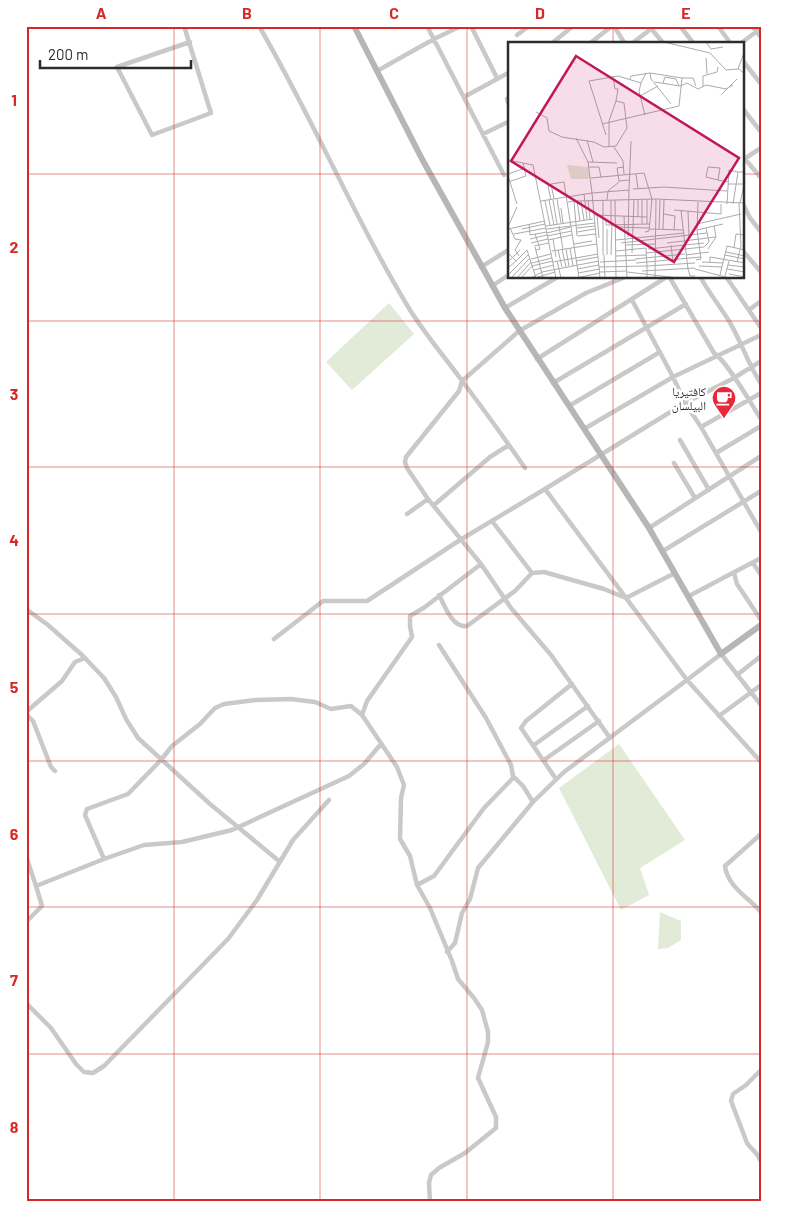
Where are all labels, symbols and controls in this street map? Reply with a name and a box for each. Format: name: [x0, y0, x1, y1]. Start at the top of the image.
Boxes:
text: A: [96, 3, 107, 22]
text: B: [242, 3, 252, 22]
text: C: [389, 3, 399, 22]
text: D: [535, 3, 545, 22]
text: E: [681, 3, 691, 22]
scale bar: [40, 38, 191, 70]
inset map: [508, 42, 744, 279]
text: 200 m: [48, 45, 88, 63]
text: 1: [11, 90, 17, 109]
text: 2: [10, 237, 19, 256]
text: 3: [10, 384, 18, 403]
place label: كافتيريا البيلسان: [672, 384, 706, 413]
cafe icon: كافتيريا البيلسان: [711, 385, 737, 419]
text: 4: [9, 530, 19, 549]
text: 5: [10, 677, 19, 696]
text: 6: [10, 824, 19, 843]
text: 7: [10, 970, 18, 989]
text: 8: [10, 1117, 19, 1136]

